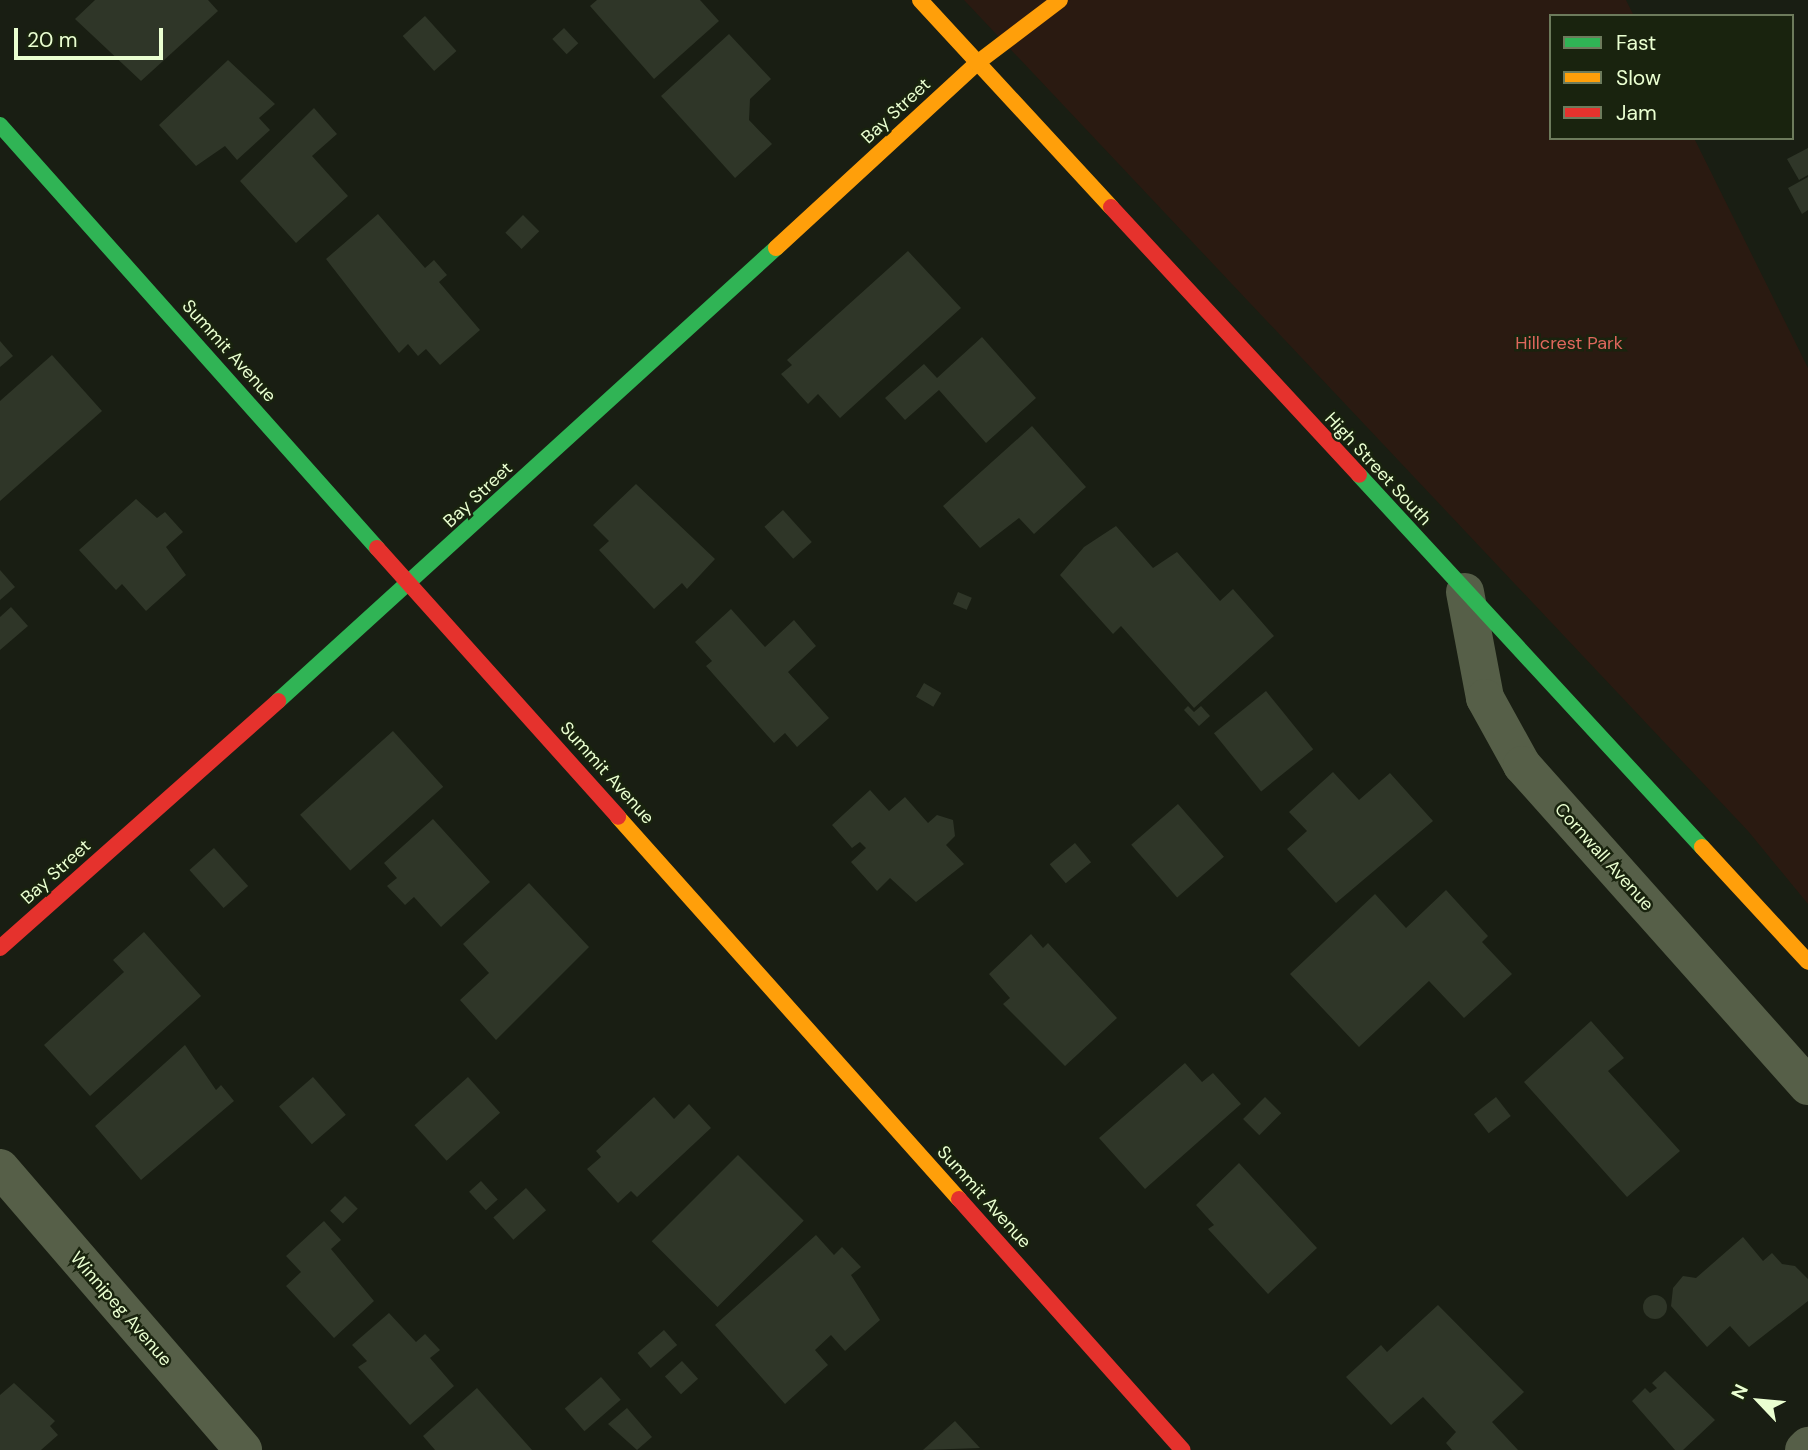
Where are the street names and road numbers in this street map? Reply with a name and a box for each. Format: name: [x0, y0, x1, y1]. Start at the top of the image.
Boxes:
street label: Bay Street: [857, 74, 935, 148]
street label: Summit Avenue: [177, 295, 281, 407]
street label: High Street South: [1320, 408, 1436, 530]
street label: Bay Street: [439, 458, 517, 532]
street label: Summit Avenue: [555, 717, 659, 829]
street label: Cornwall Avenue: [1550, 799, 1658, 915]
street label: Bay Street: [17, 835, 95, 909]
street label: Summit Avenue: [932, 1141, 1036, 1253]
street label: Winnipeg Avenue: [66, 1248, 176, 1370]

